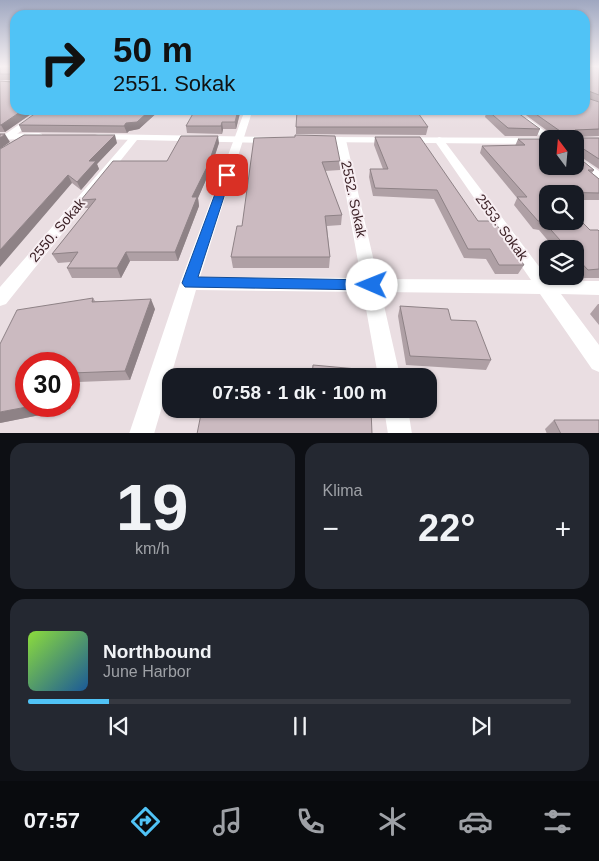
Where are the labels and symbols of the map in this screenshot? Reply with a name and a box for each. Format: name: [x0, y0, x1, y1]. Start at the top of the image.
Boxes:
north arrow: [539, 130, 584, 175]
pin: [206, 154, 248, 196]
street label: 2552. Sokak: [338, 159, 370, 240]
street label: 2553. Sokak: [473, 191, 532, 264]
street label: 2550. Sokak: [26, 194, 89, 265]
position arrow: [345, 258, 397, 310]
speed limit sign: 30: [15, 352, 80, 417]

